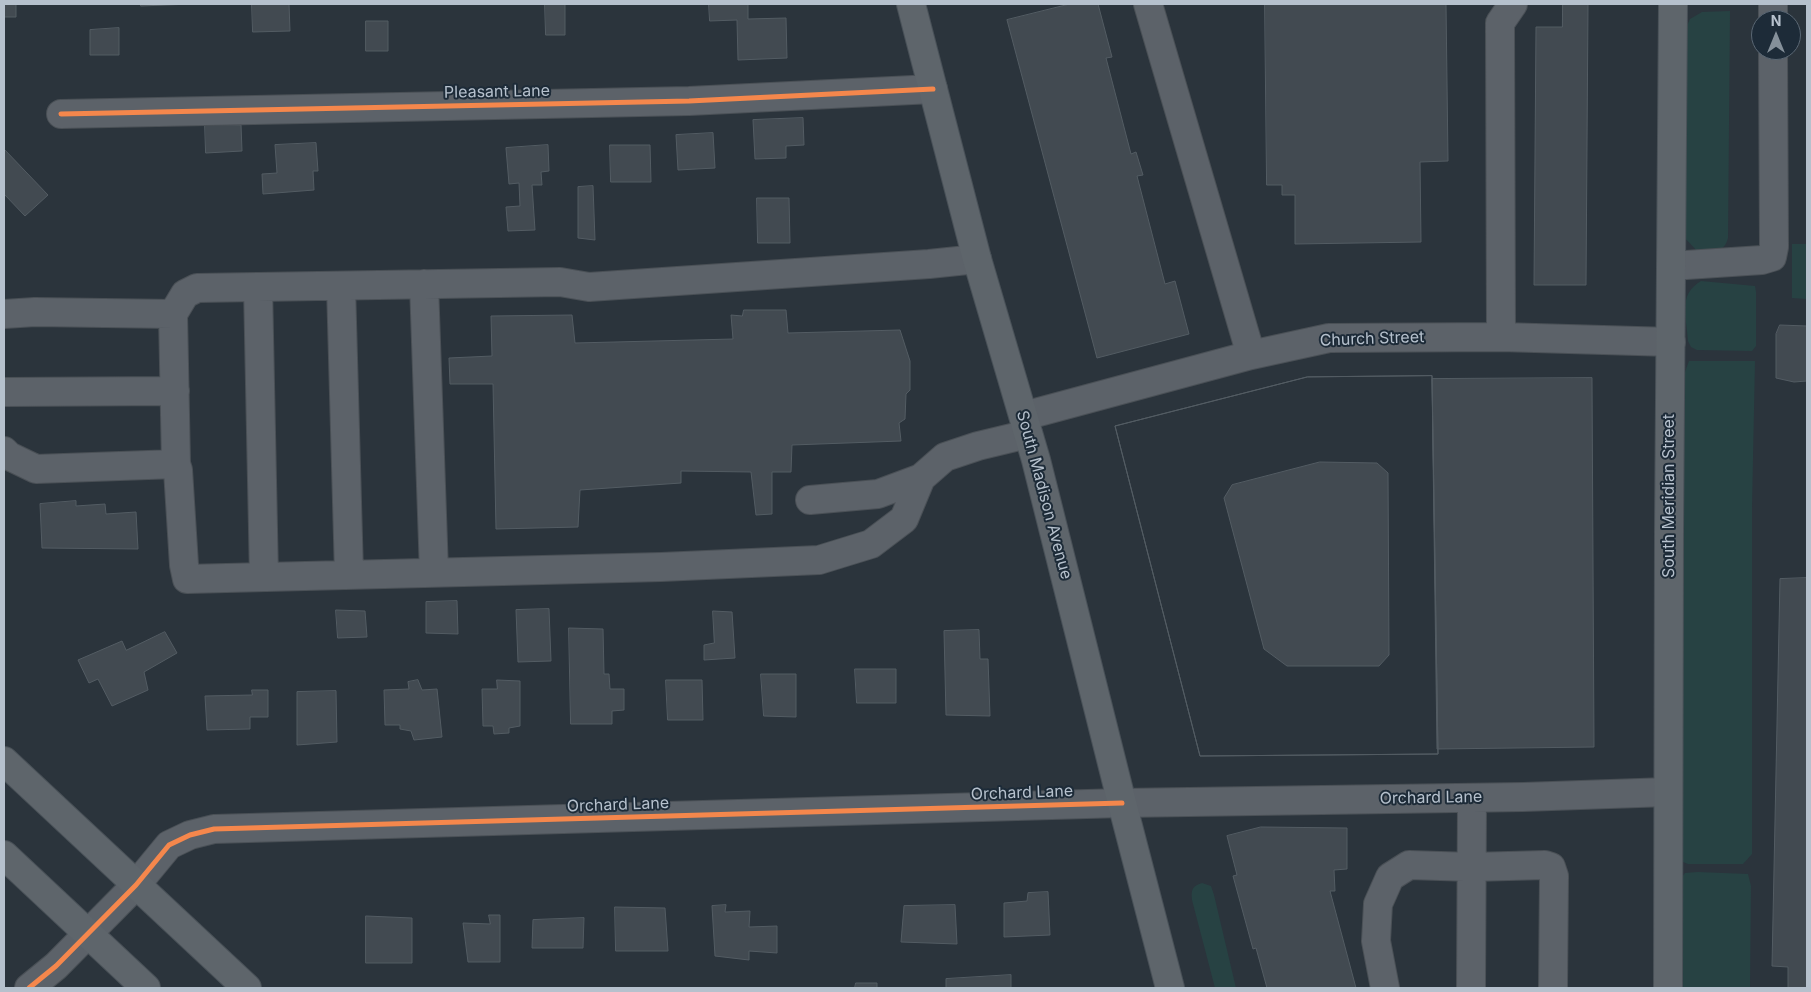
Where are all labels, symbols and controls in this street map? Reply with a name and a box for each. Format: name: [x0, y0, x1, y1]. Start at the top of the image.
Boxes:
north arrow: [1751, 10, 1801, 60]
text: N: [1771, 12, 1781, 29]
street label: Pleasant Lane: [444, 81, 550, 103]
street label: Church Street: [1319, 328, 1425, 350]
street label: South Madison Avenue: [1012, 409, 1076, 581]
street label: South Meridian Street: [1659, 414, 1679, 578]
street label: Orchard Lane: [970, 782, 1074, 804]
street label: Orchard Lane: [1380, 788, 1482, 808]
street label: Orchard Lane: [566, 794, 670, 816]

